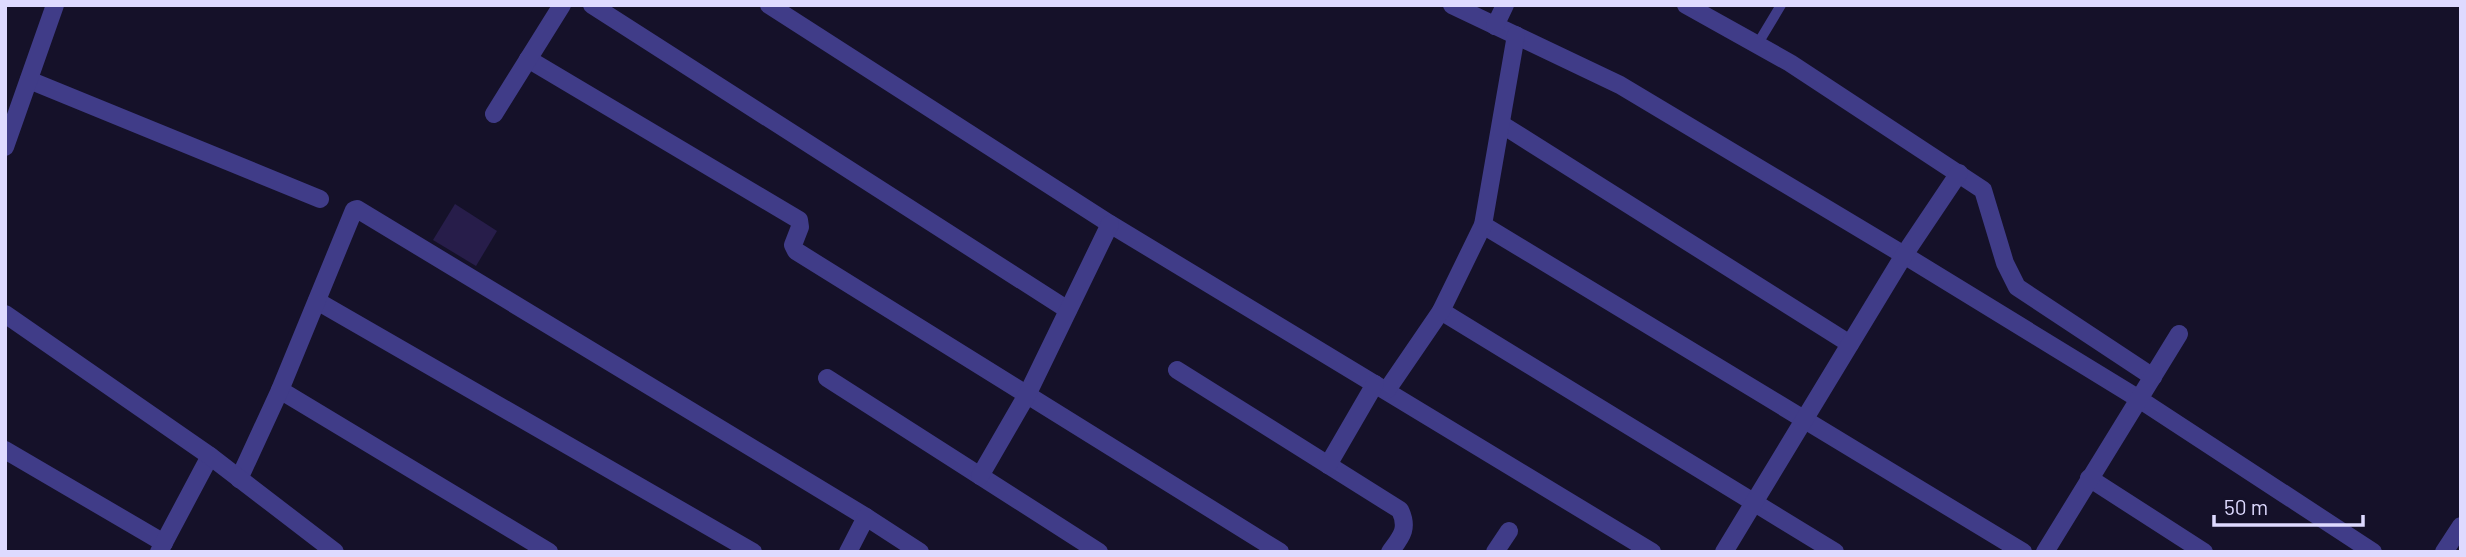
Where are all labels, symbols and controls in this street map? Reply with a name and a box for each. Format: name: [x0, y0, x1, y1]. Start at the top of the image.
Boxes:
scale bar: [2214, 484, 2363, 528]
text: 50 m: [2224, 494, 2268, 519]

